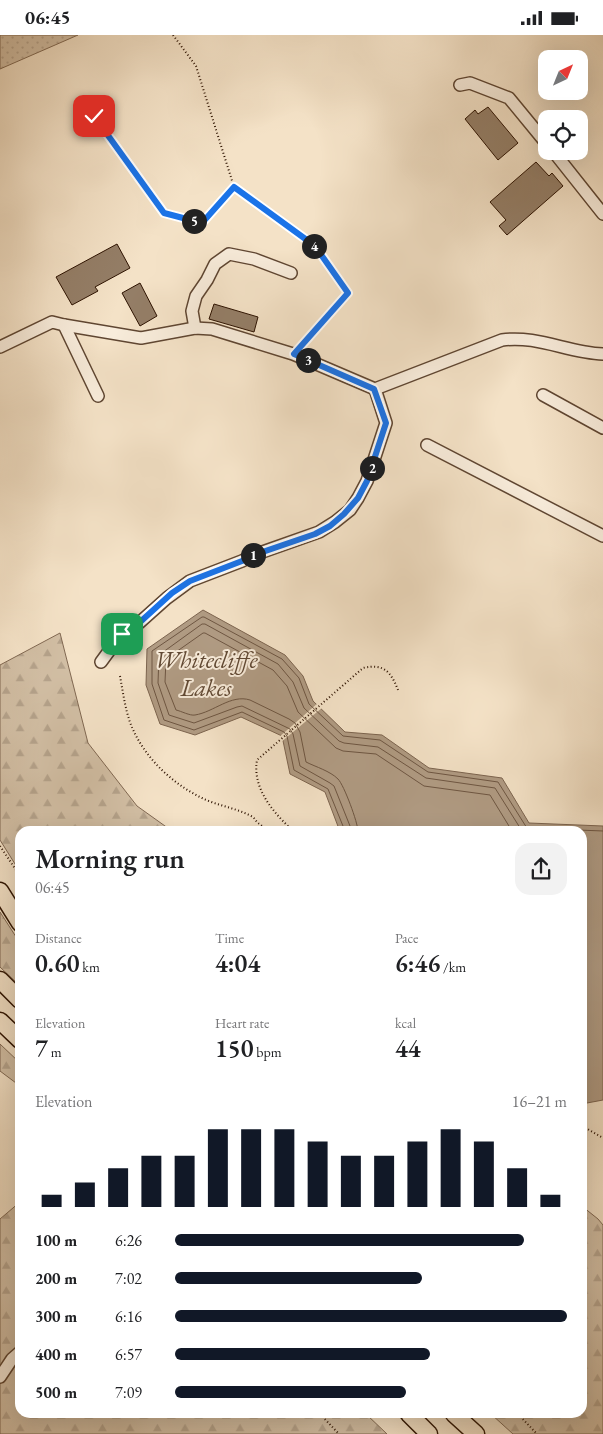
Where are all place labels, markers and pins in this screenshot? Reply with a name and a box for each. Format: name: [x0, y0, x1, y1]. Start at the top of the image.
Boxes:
pin: [73, 95, 115, 137]
pin: 5: [182, 209, 206, 233]
pin: 4: [302, 233, 326, 259]
pin: 3: [296, 347, 320, 373]
pin: 2: [360, 455, 384, 481]
pin: 1: [240, 543, 266, 567]
pin: [101, 613, 143, 655]

